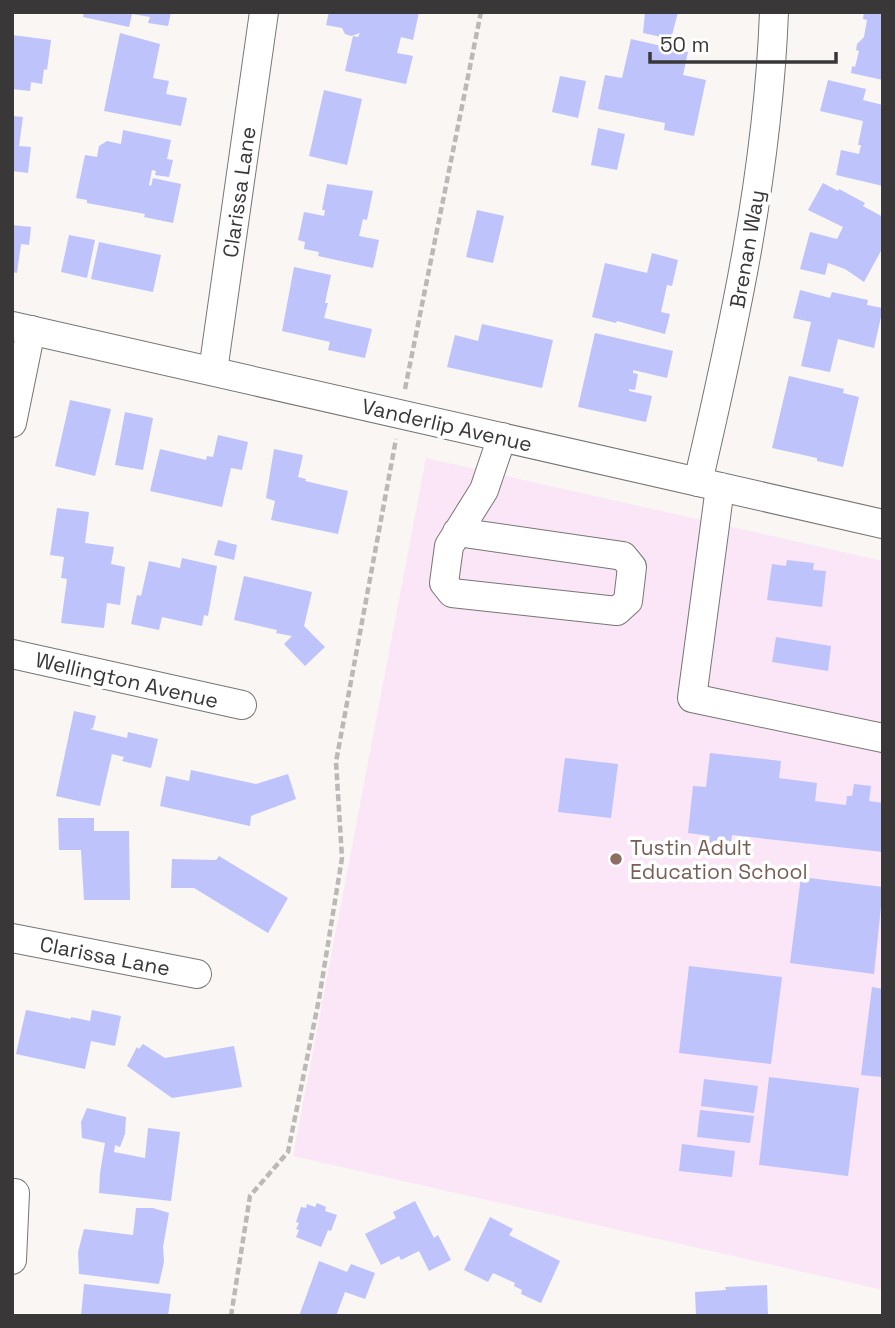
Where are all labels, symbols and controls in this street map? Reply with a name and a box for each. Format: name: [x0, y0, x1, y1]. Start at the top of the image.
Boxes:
scale bar: [650, 21, 836, 65]
text: 50 m: [660, 31, 710, 58]
street label: Clarissa Lane: [216, 125, 262, 259]
street label: Brenan Way: [723, 188, 771, 310]
street label: Vanderlip Avenue: [359, 392, 535, 458]
street label: Wellington Avenue: [33, 646, 221, 714]
place label: Tustin Adult Education School: [630, 834, 808, 885]
marker: Tustin Adult Education School: [608, 851, 624, 867]
street label: Clarissa Lane: [38, 930, 172, 982]

